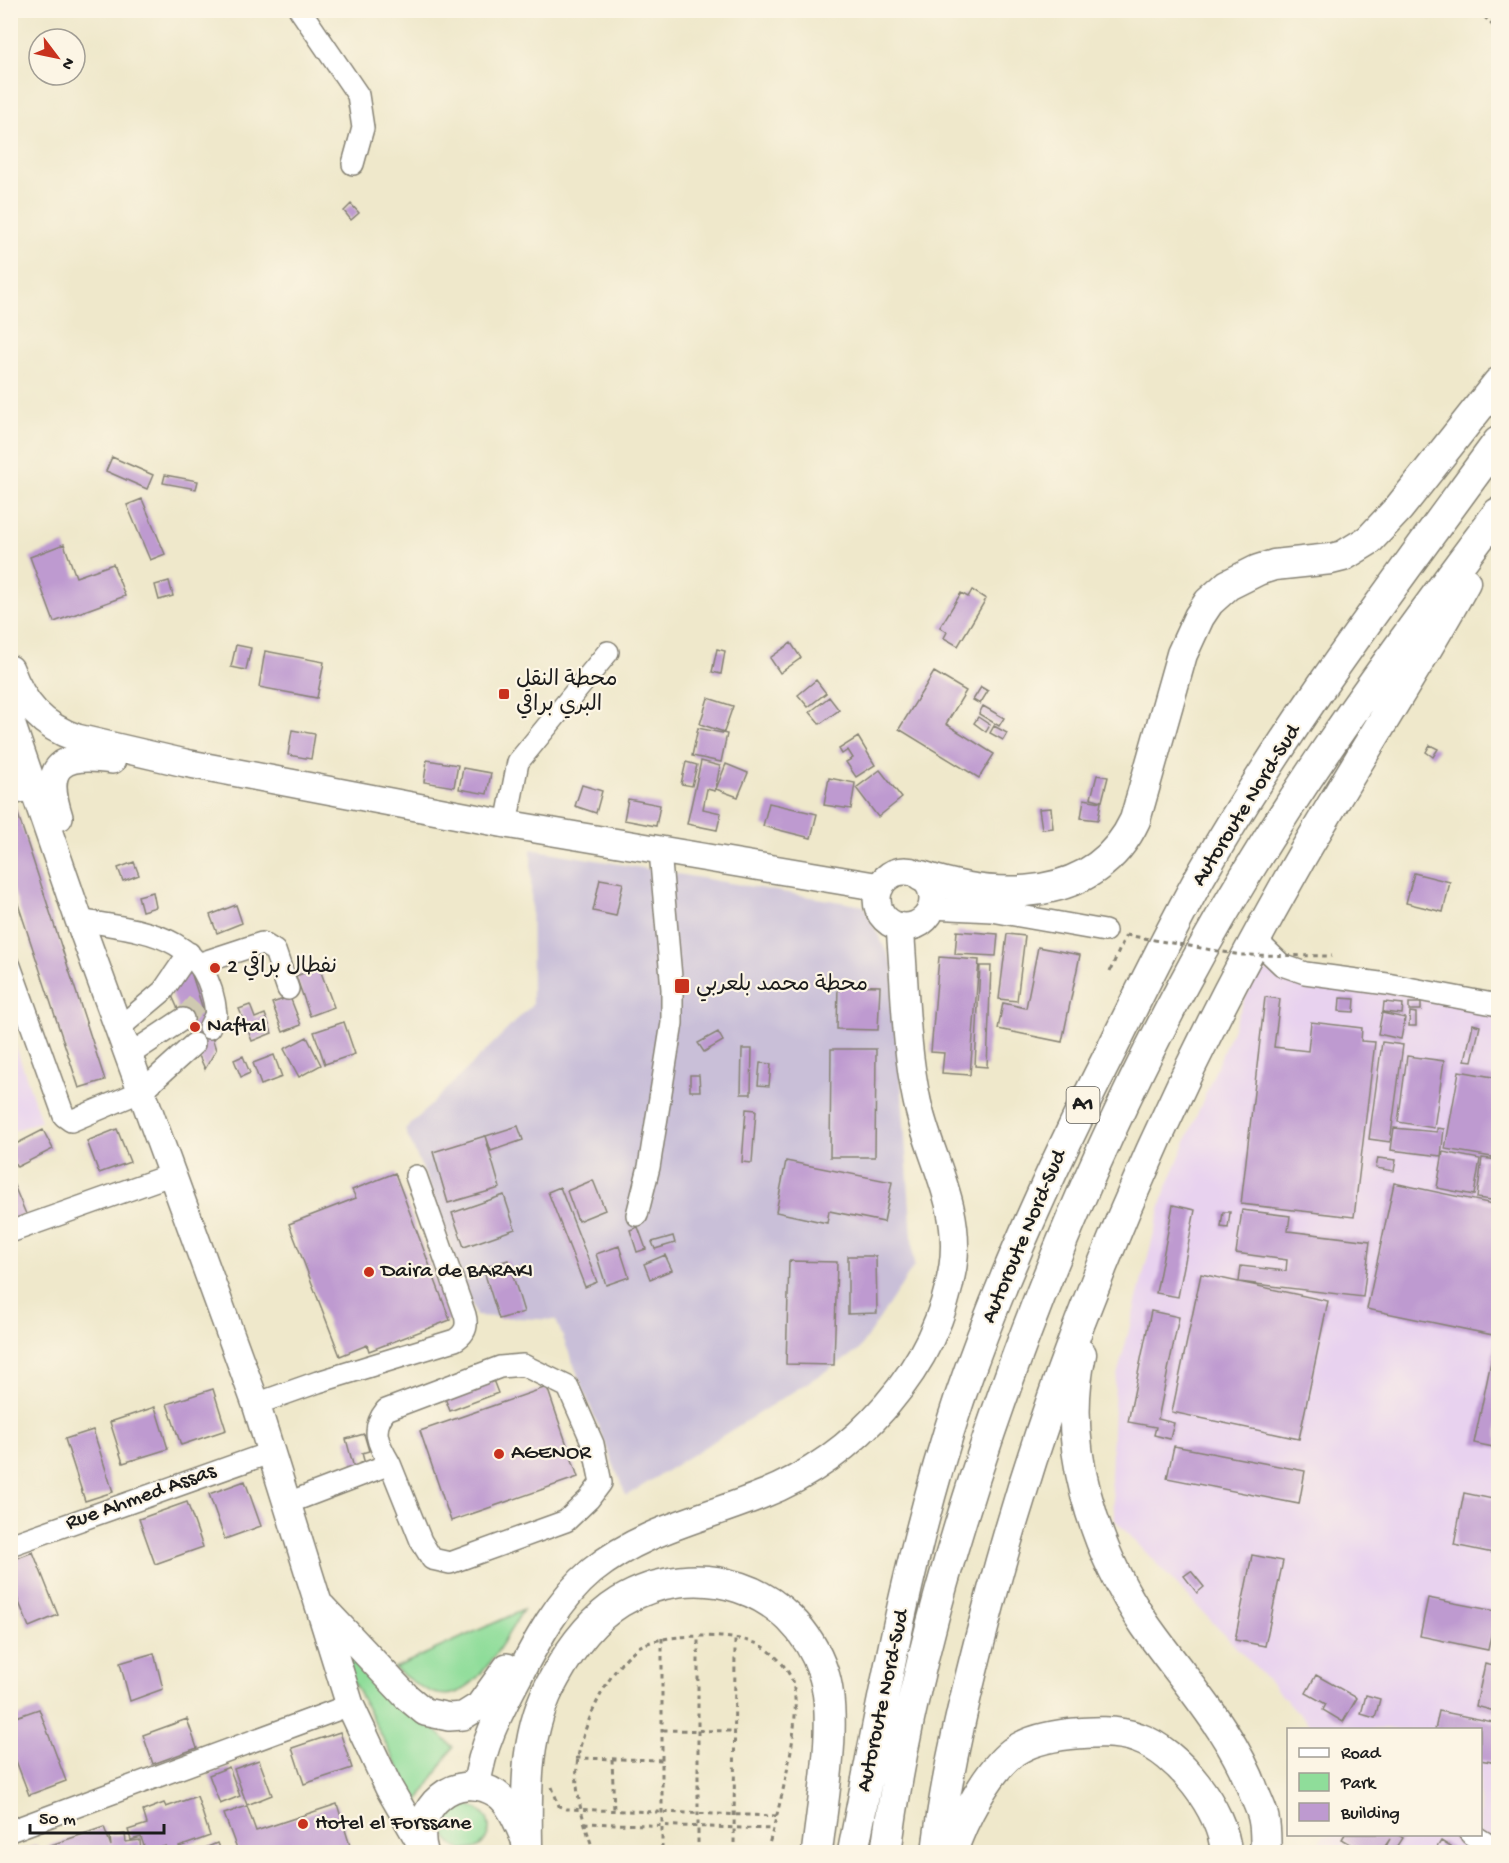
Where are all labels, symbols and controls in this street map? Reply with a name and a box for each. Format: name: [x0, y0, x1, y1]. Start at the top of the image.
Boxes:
north arrow: [27, 27, 87, 87]
text: N: [56, 54, 78, 73]
place label: محطة النقل البري براقي: [516, 668, 618, 719]
marker: محطة النقل البري براقي: [497, 687, 511, 701]
street label: Autoroute Nord-Sud: [1187, 719, 1308, 892]
place label: نفطال براقي 2: [227, 951, 337, 981]
marker: نفطال براقي 2: [208, 961, 222, 975]
place label: محطة محمد بلعربي: [696, 973, 868, 1002]
marker: محطة محمد بلعربي: [673, 977, 691, 995]
place label: Naftal: [207, 1014, 267, 1040]
marker: Naftal: [188, 1020, 202, 1034]
road number: A1: [1066, 1087, 1100, 1123]
street label: Autoroute Nord-Sud: [977, 1145, 1074, 1327]
place label: Daira de BARAKI: [379, 1259, 533, 1285]
marker: Daira de BARAKI: [362, 1265, 376, 1279]
place label: AGENOR: [511, 1441, 592, 1467]
marker: AGENOR: [492, 1447, 506, 1461]
street label: Rue Ahmed Assas: [62, 1458, 220, 1537]
street label: Autoroute Nord-Sud: [852, 1605, 916, 1794]
legend: [1287, 1728, 1482, 1836]
text: Road: [1341, 1744, 1382, 1765]
text: Park: [1340, 1774, 1377, 1795]
scale bar: [30, 1797, 164, 1835]
text: Building: [1340, 1804, 1400, 1825]
text: 50 m: [39, 1810, 76, 1831]
place label: Hotel el Forssane: [315, 1811, 472, 1837]
marker: Hotel el Forssane: [296, 1817, 310, 1831]

